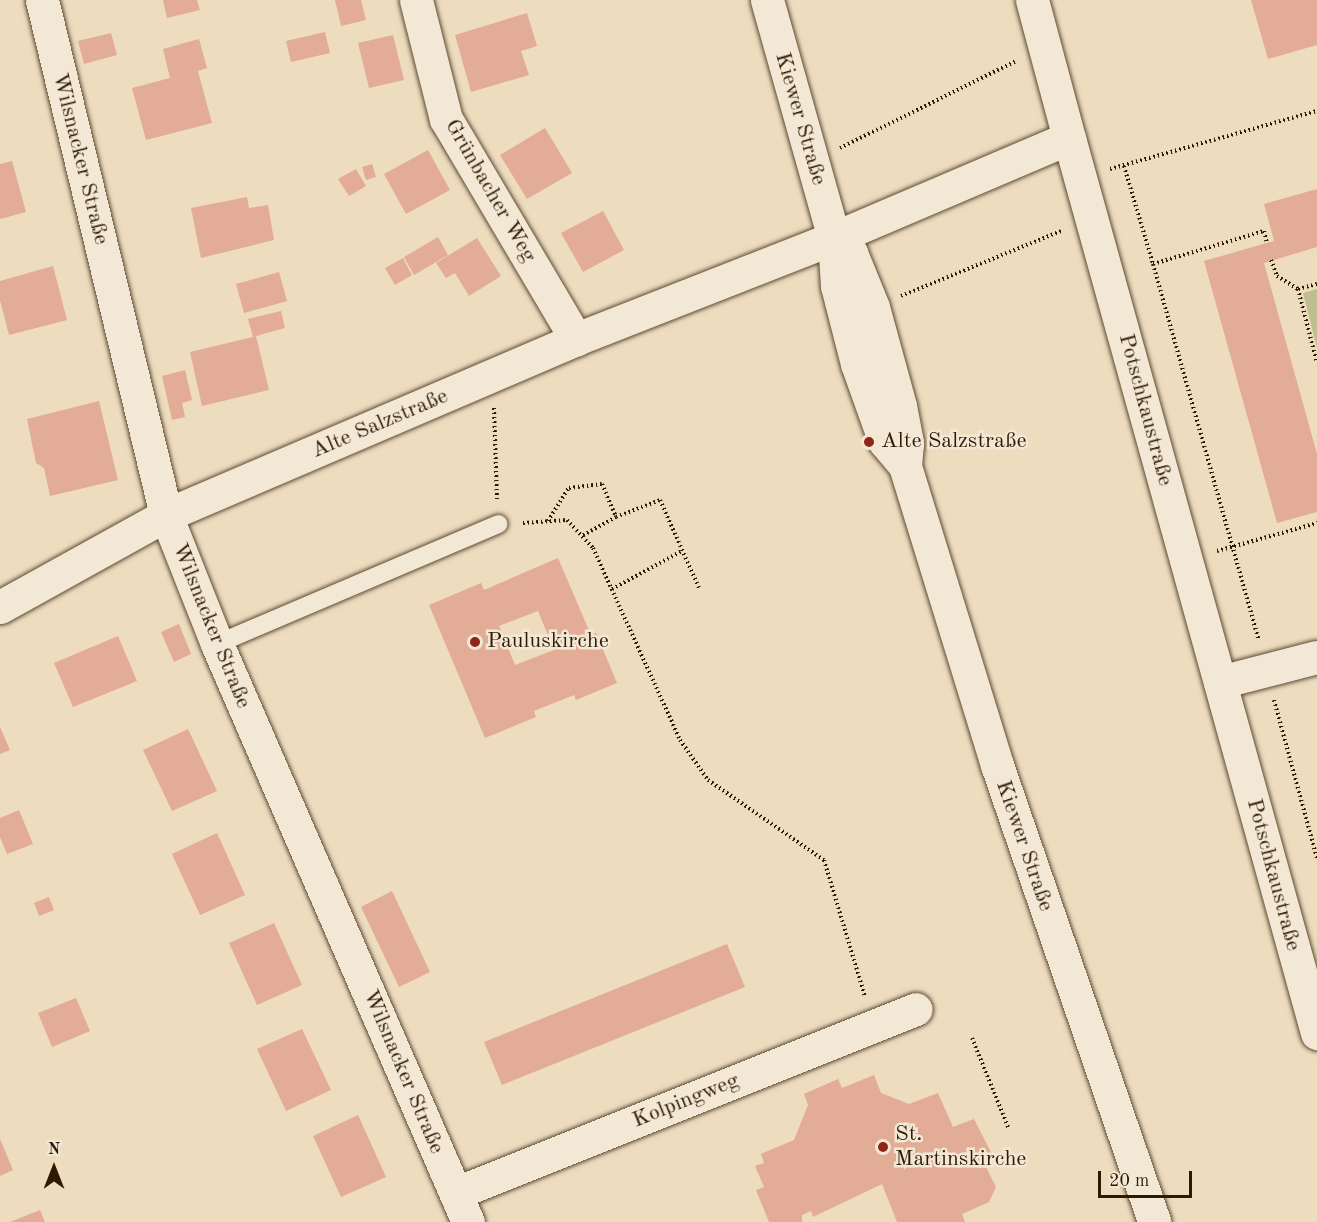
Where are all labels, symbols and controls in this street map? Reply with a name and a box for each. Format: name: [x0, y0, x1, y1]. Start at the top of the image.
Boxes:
street label: Kiewer Straße: [768, 50, 832, 188]
street label: Wilsnacker Straße: [46, 70, 114, 248]
street label: Grünbacher Weg: [438, 115, 542, 267]
street label: Potschkaustraße: [1112, 331, 1178, 489]
street label: Alte Salzstraße: [308, 383, 452, 465]
place label: Alte Salzstraße: [881, 429, 1027, 455]
marker: Alte Salzstraße: [862, 435, 876, 449]
street label: Wilsnacker Straße: [166, 539, 256, 713]
place label: Pauluskirche: [487, 629, 609, 655]
marker: Pauluskirche: [468, 635, 482, 649]
street label: Kiewer Straße: [989, 777, 1059, 915]
street label: Potschkaustraße: [1240, 796, 1306, 954]
street label: Wilsnacker Straße: [356, 986, 450, 1158]
street label: Kolpingweg: [629, 1068, 743, 1134]
place label: St. Martinskirche: [895, 1121, 1026, 1172]
north arrow: [24, 1138, 84, 1198]
marker: St. Martinskirche: [876, 1140, 890, 1154]
text: N: [48, 1142, 60, 1158]
scale bar: [1101, 1159, 1196, 1197]
text: 20 m: [1109, 1172, 1149, 1190]

